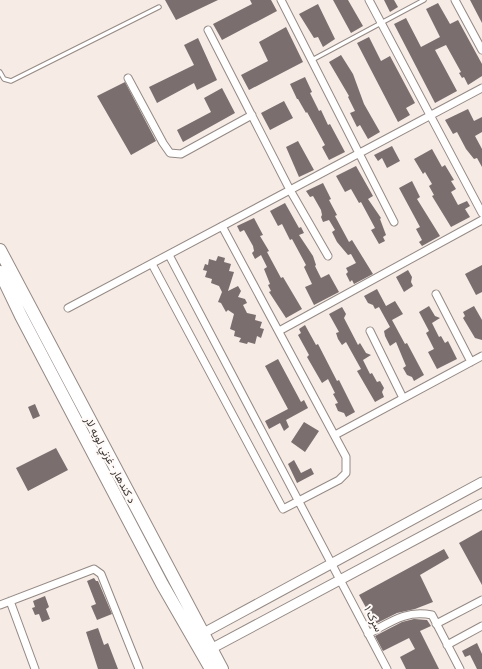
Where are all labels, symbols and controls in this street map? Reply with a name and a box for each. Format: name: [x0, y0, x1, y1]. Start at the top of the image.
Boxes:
street label: د کندهار - غزني لويه لار: [79, 414, 138, 507]
street label: سرک ۱: [361, 604, 385, 634]

